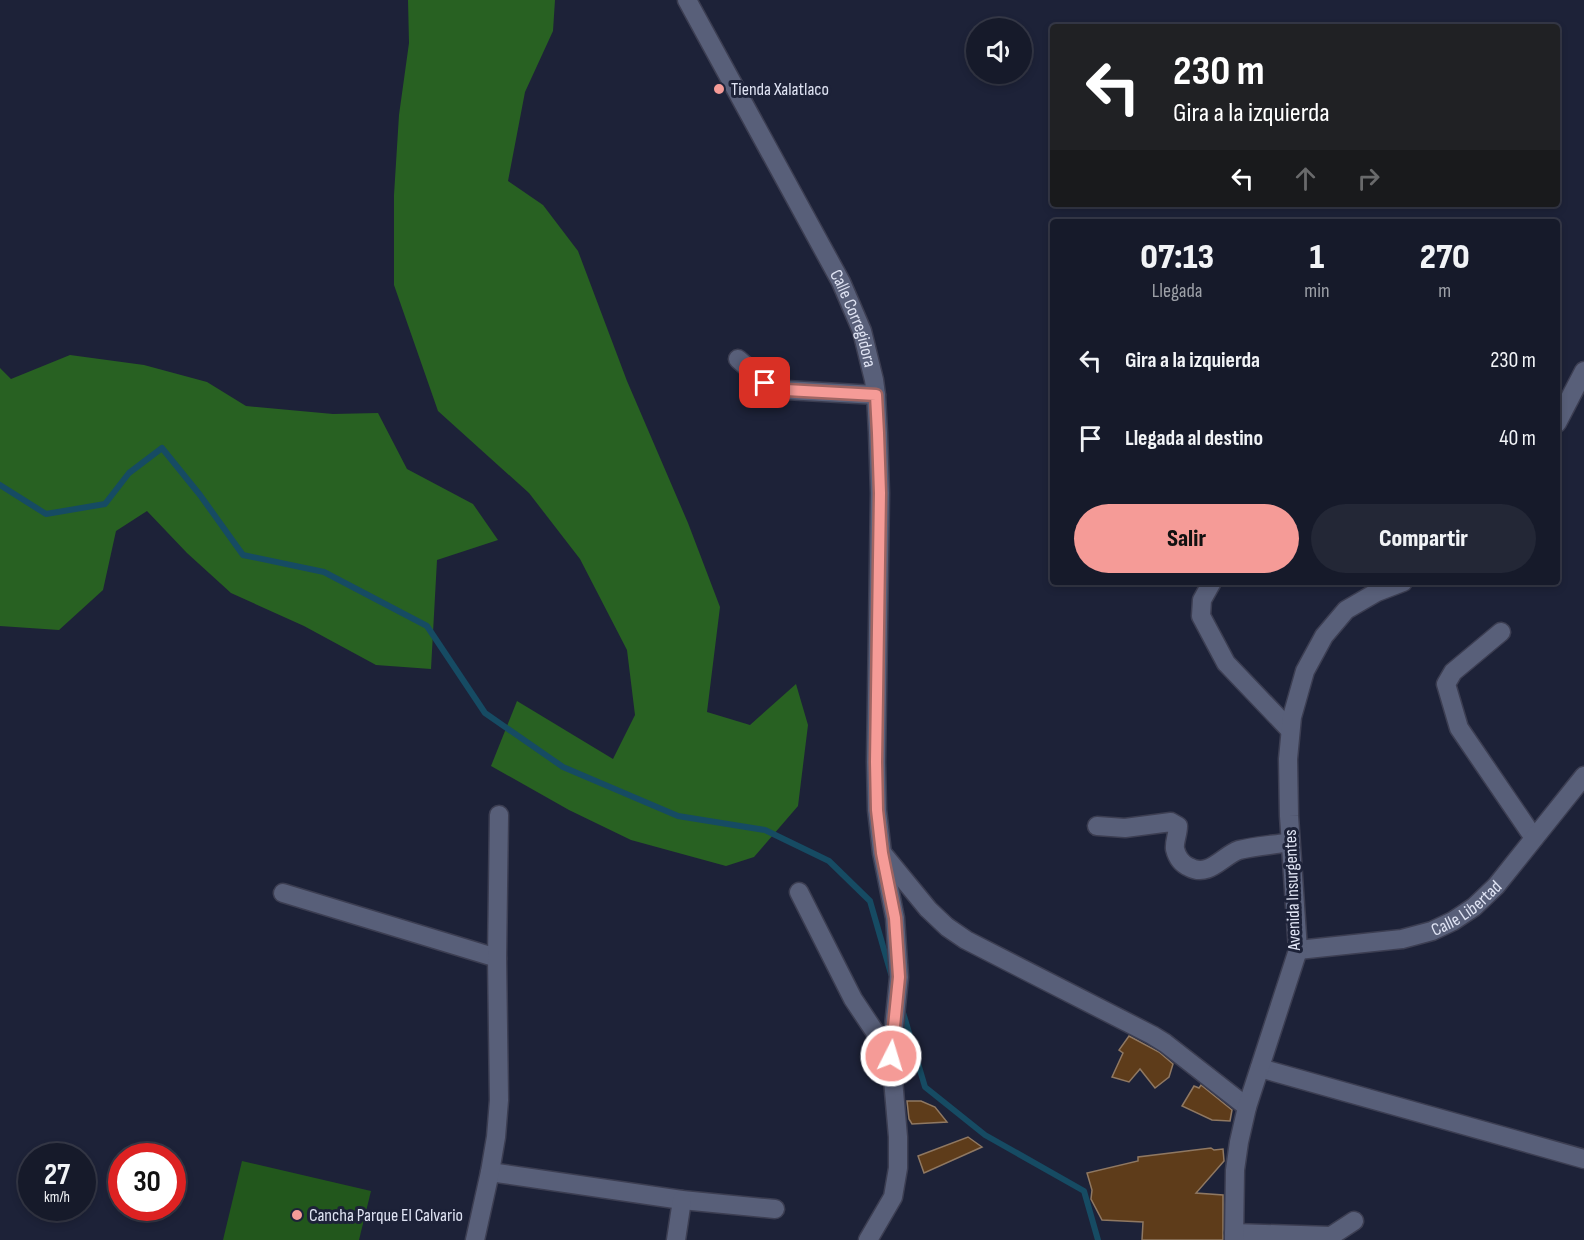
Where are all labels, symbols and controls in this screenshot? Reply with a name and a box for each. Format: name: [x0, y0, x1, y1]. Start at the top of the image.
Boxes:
map controls: [966, 18, 1032, 84]
button: sound: [966, 18, 1032, 84]
text: 230 m: [1173, 46, 1265, 97]
icon: left: [1074, 48, 1152, 126]
place label: Tienda Xalatlaco: [731, 79, 829, 100]
marker: Tienda Xalatlaco: [712, 82, 726, 96]
text: Gira a la izquierda: [1173, 97, 1330, 129]
icon: left: [1226, 162, 1259, 195]
icon: ahead: [1289, 162, 1322, 195]
icon: right: [1352, 162, 1385, 195]
text: 07:13: [1140, 236, 1214, 279]
text: 1: [1310, 236, 1324, 279]
text: 270: [1420, 236, 1470, 279]
street label: Calle Corregidora: [825, 266, 880, 369]
text: Llegada: [1152, 279, 1202, 303]
text: min: [1304, 279, 1329, 303]
text: m: [1438, 279, 1451, 303]
icon: left: [1074, 344, 1107, 377]
text: Gira a la izquierda: [1125, 347, 1260, 374]
text: 230 m: [1490, 347, 1536, 374]
pin: [739, 357, 790, 408]
icon: arrive: [748, 366, 781, 399]
icon: arrive: [1074, 422, 1107, 455]
text: Llegada al destino: [1125, 425, 1263, 452]
text: 40 m: [1499, 425, 1536, 452]
button: Salir: [1074, 504, 1299, 573]
button: Compartir: [1311, 504, 1536, 573]
street label: Avenida Insurgentes: [1280, 829, 1305, 952]
street label: Calle Libertad: [1428, 876, 1506, 941]
position arrow: [859, 1024, 923, 1088]
speed limit sign: 30: [108, 1143, 186, 1221]
text: 27: [44, 1157, 70, 1193]
text: km/h: [44, 1188, 70, 1207]
place label: Cancha Parque El Calvario: [309, 1205, 463, 1226]
marker: Cancha Parque El Calvario: [290, 1208, 304, 1222]

